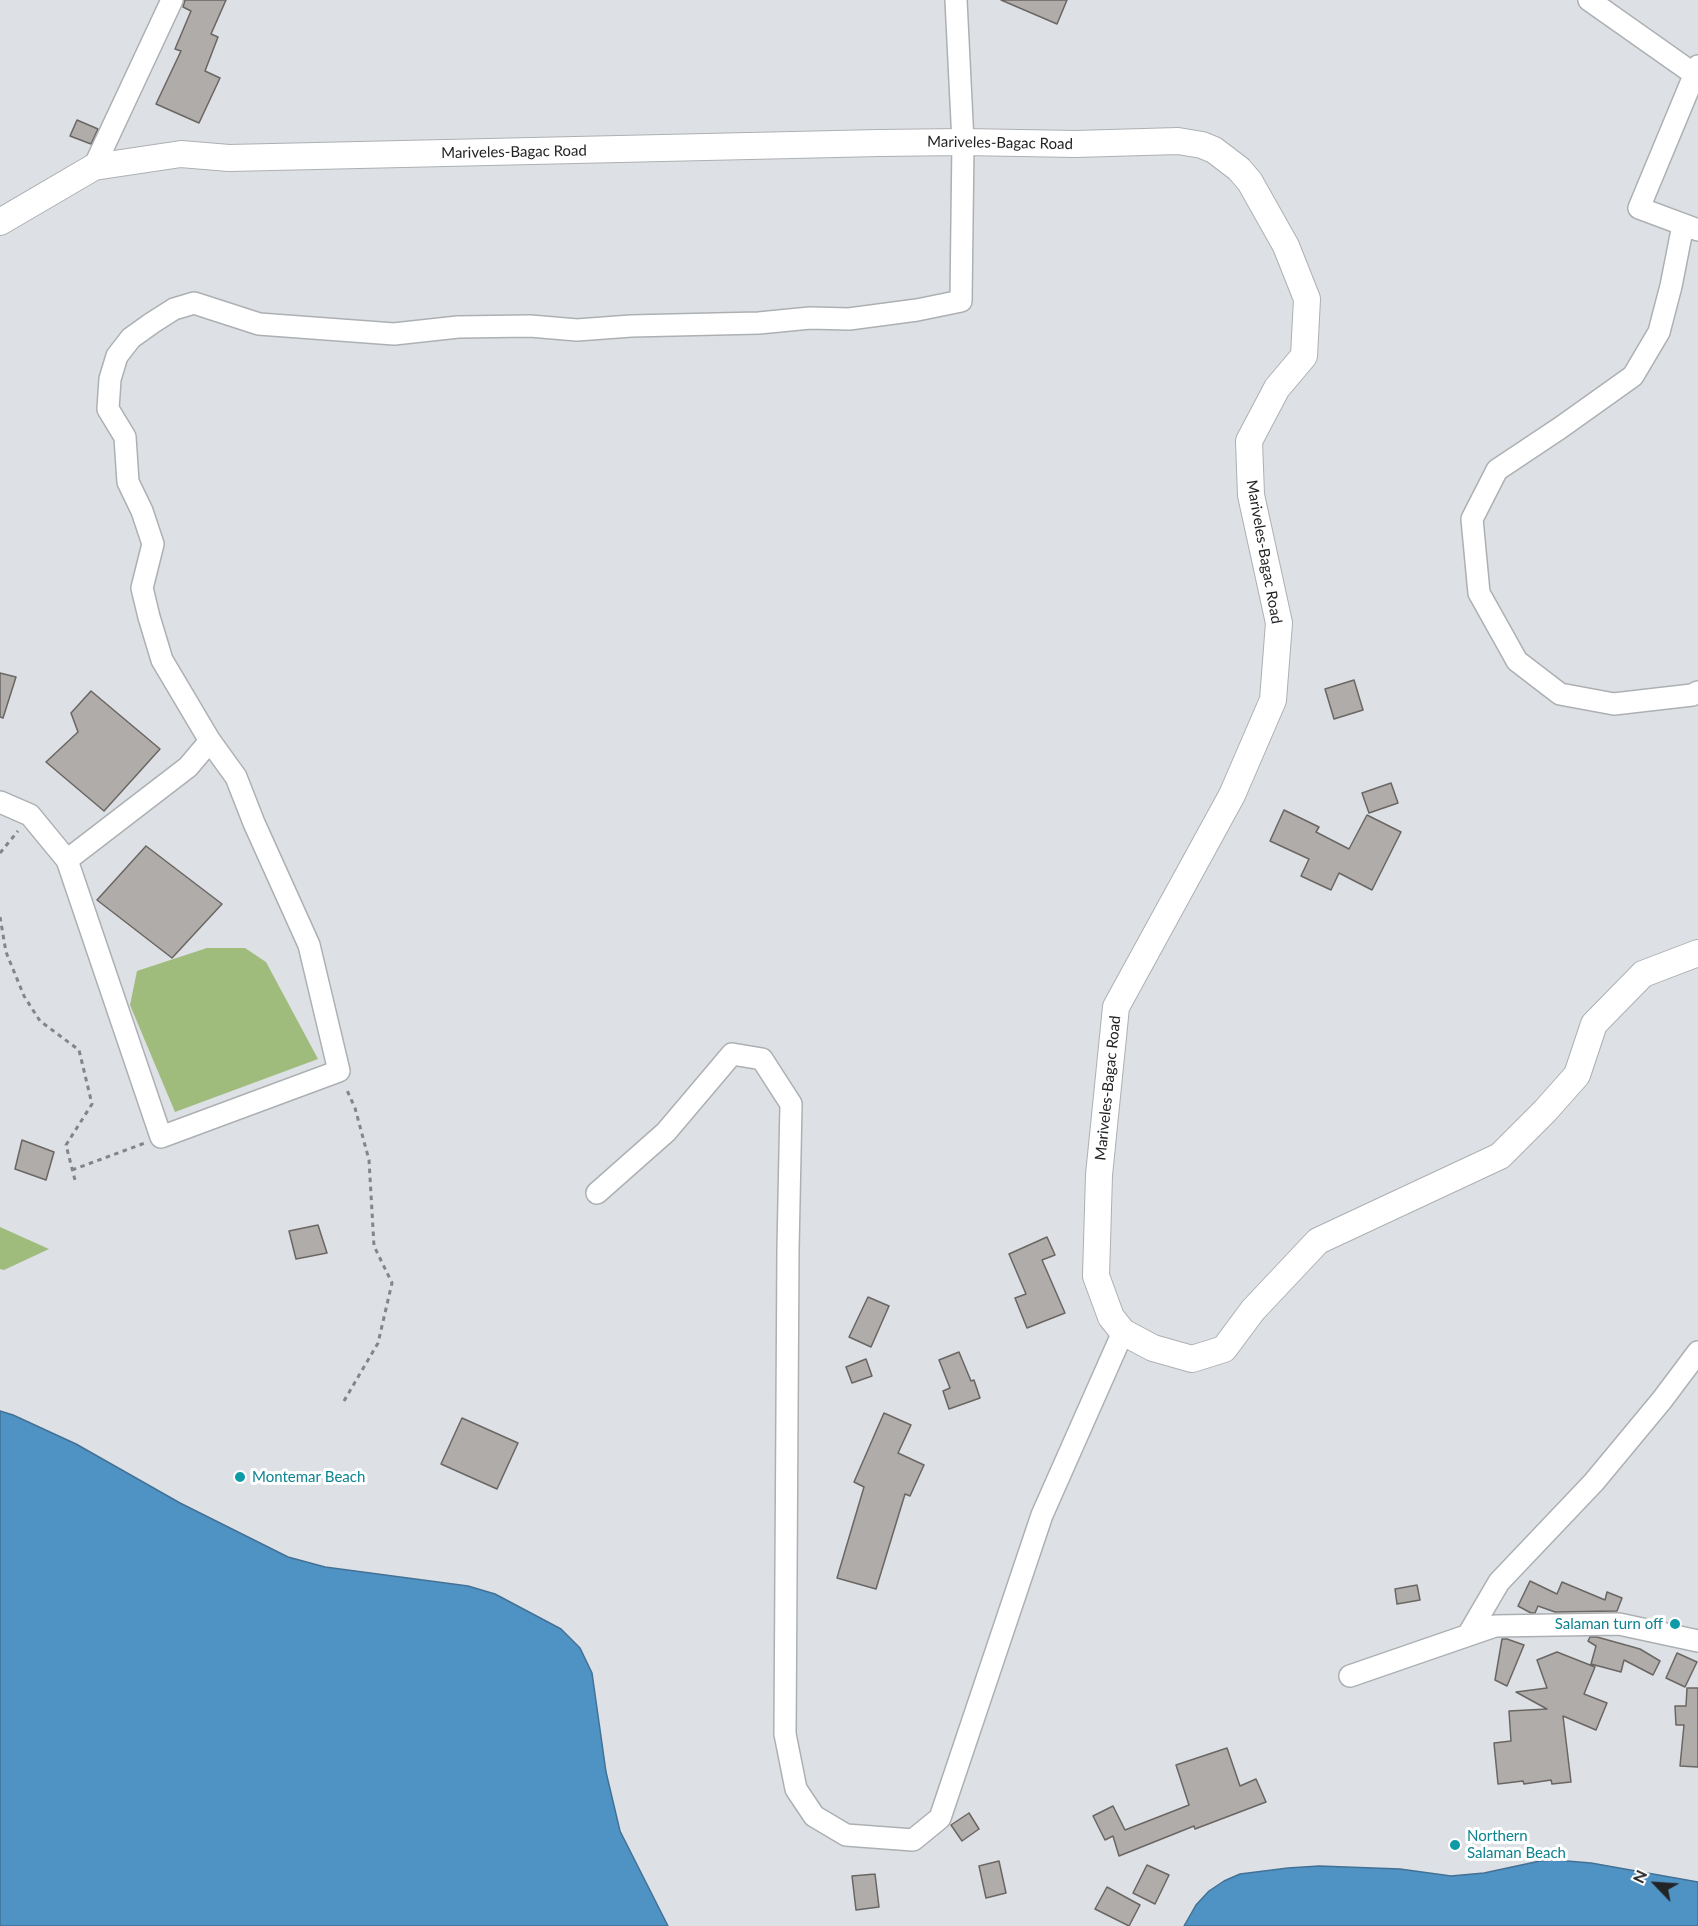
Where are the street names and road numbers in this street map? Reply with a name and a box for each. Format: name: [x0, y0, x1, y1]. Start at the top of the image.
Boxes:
street label: Mariveles-Bagac Road: [927, 133, 1073, 153]
street label: Mariveles-Bagac Road: [441, 142, 587, 162]
street label: Mariveles-Bagac Road: [1242, 479, 1286, 625]
street label: Mariveles-Bagac Road: [1091, 1015, 1125, 1161]

